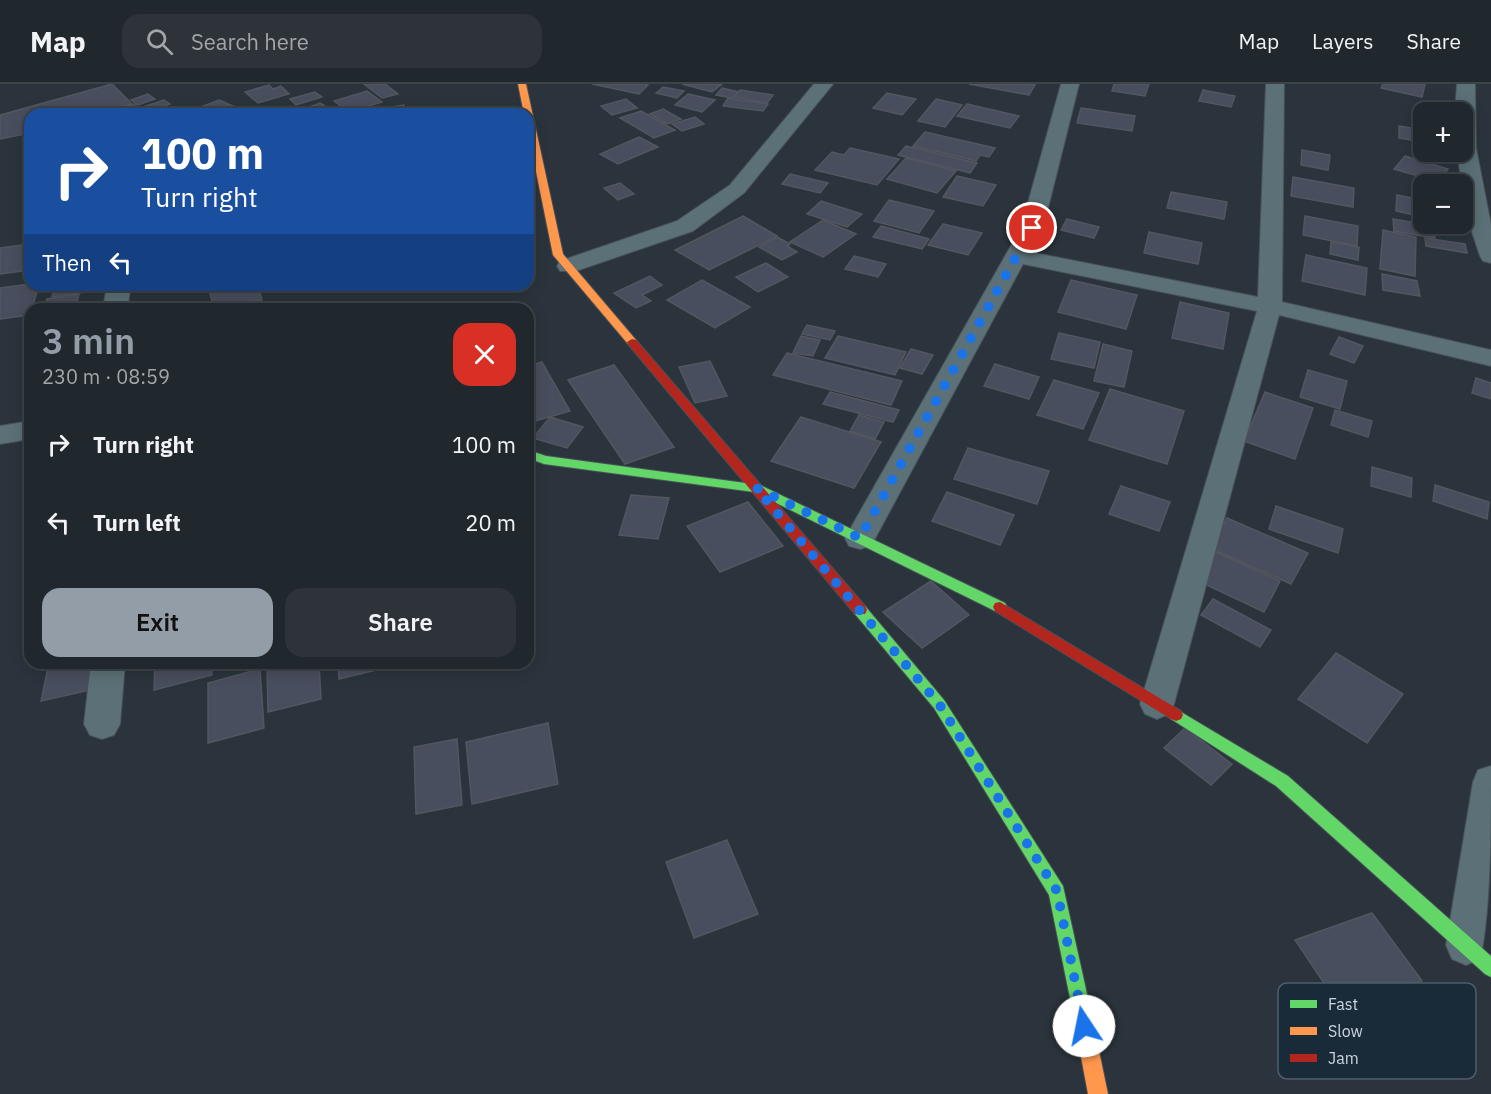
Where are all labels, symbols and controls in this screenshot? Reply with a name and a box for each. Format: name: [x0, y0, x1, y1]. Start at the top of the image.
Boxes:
search box: [122, 14, 542, 68]
text: Map: [30, 23, 86, 60]
icon: search: [143, 25, 176, 58]
text: Search here: [191, 27, 309, 56]
text: Map: [1239, 27, 1279, 55]
text: Layers: [1312, 27, 1374, 55]
text: Share: [1407, 27, 1461, 55]
map controls: [1413, 102, 1473, 234]
button: +: [1413, 102, 1473, 162]
text: 100 m: [141, 126, 264, 181]
icon: right: [42, 132, 120, 210]
button: −: [1413, 174, 1473, 234]
text: Turn right: [141, 179, 258, 214]
pin: [1006, 202, 1057, 253]
icon: arrive: [1015, 211, 1048, 244]
icon: left: [104, 246, 137, 279]
text: Then: [42, 248, 92, 277]
text: 3 min: [42, 317, 135, 364]
button: close: [453, 323, 516, 386]
text: 230 m · 08:59: [42, 363, 170, 390]
icon: right: [42, 428, 75, 461]
text: Turn right: [93, 430, 194, 459]
text: 100 m: [452, 430, 516, 459]
icon: left: [42, 506, 75, 539]
text: Turn left: [93, 508, 181, 537]
text: 20 m: [465, 508, 516, 537]
button: Exit: [42, 588, 273, 657]
button: Share: [285, 588, 516, 657]
legend: [1278, 983, 1476, 1079]
position arrow: [1052, 994, 1116, 1058]
text: Fast: [1328, 994, 1358, 1014]
text: Slow: [1328, 1021, 1363, 1041]
text: Jam: [1328, 1048, 1359, 1068]

